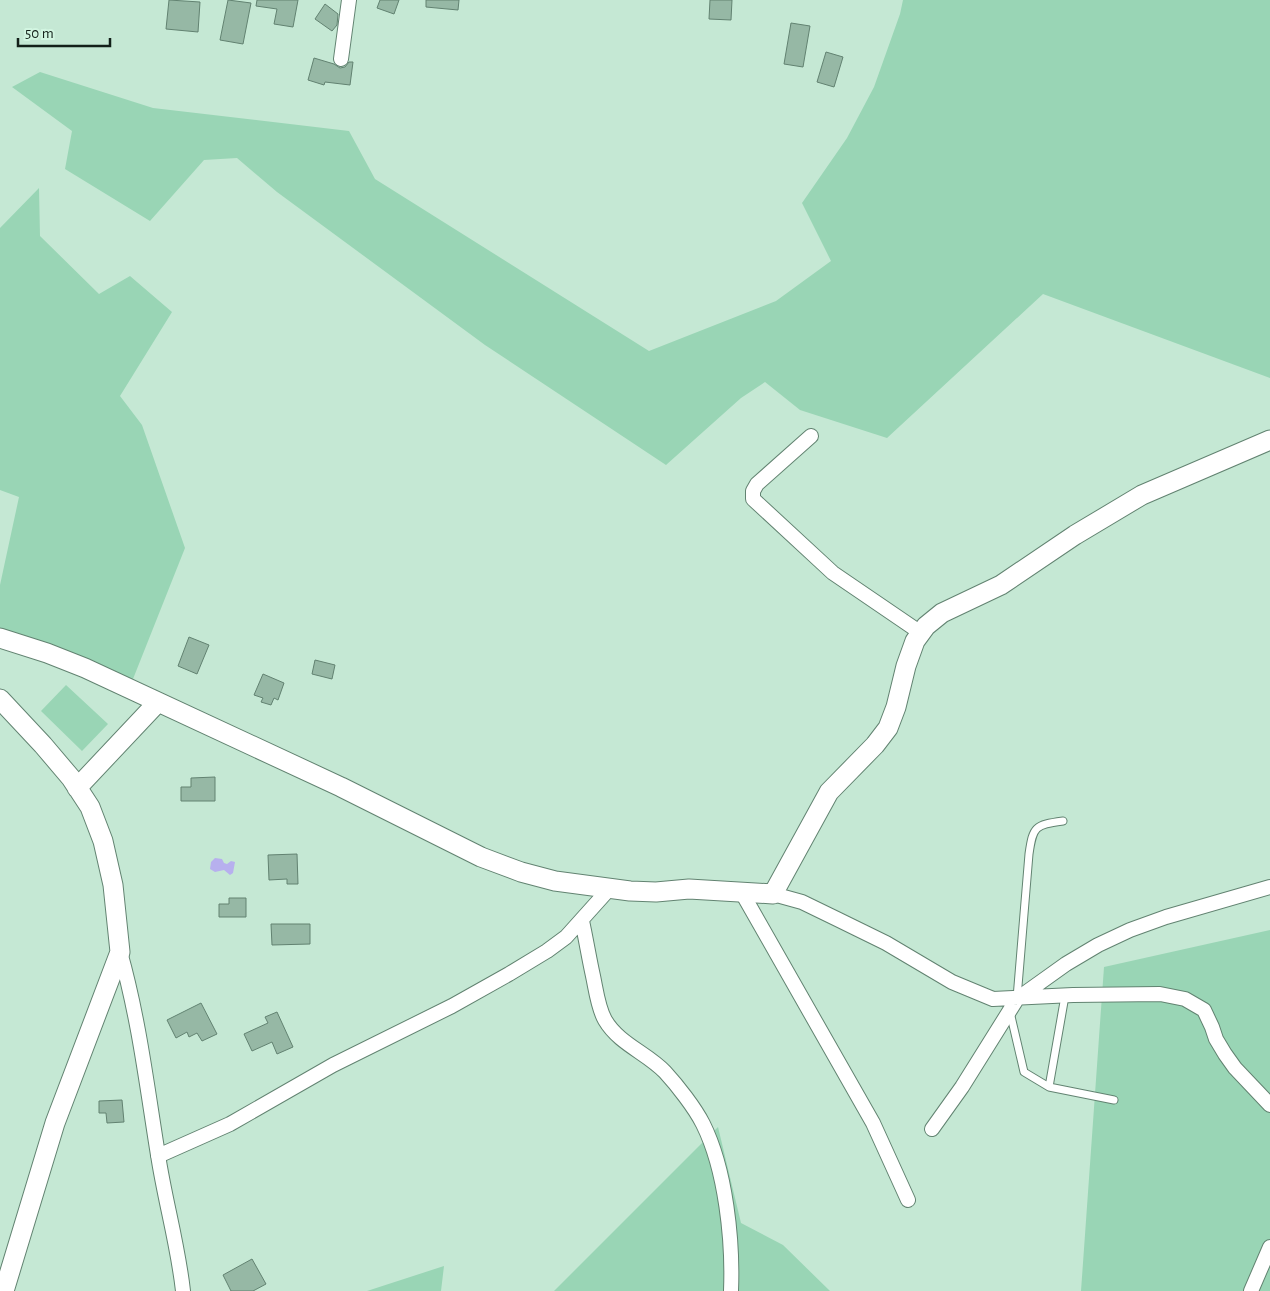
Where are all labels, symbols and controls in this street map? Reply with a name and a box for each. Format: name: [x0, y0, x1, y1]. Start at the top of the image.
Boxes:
scale bar: [18, 15, 110, 47]
text: 50 m: [25, 26, 54, 41]

